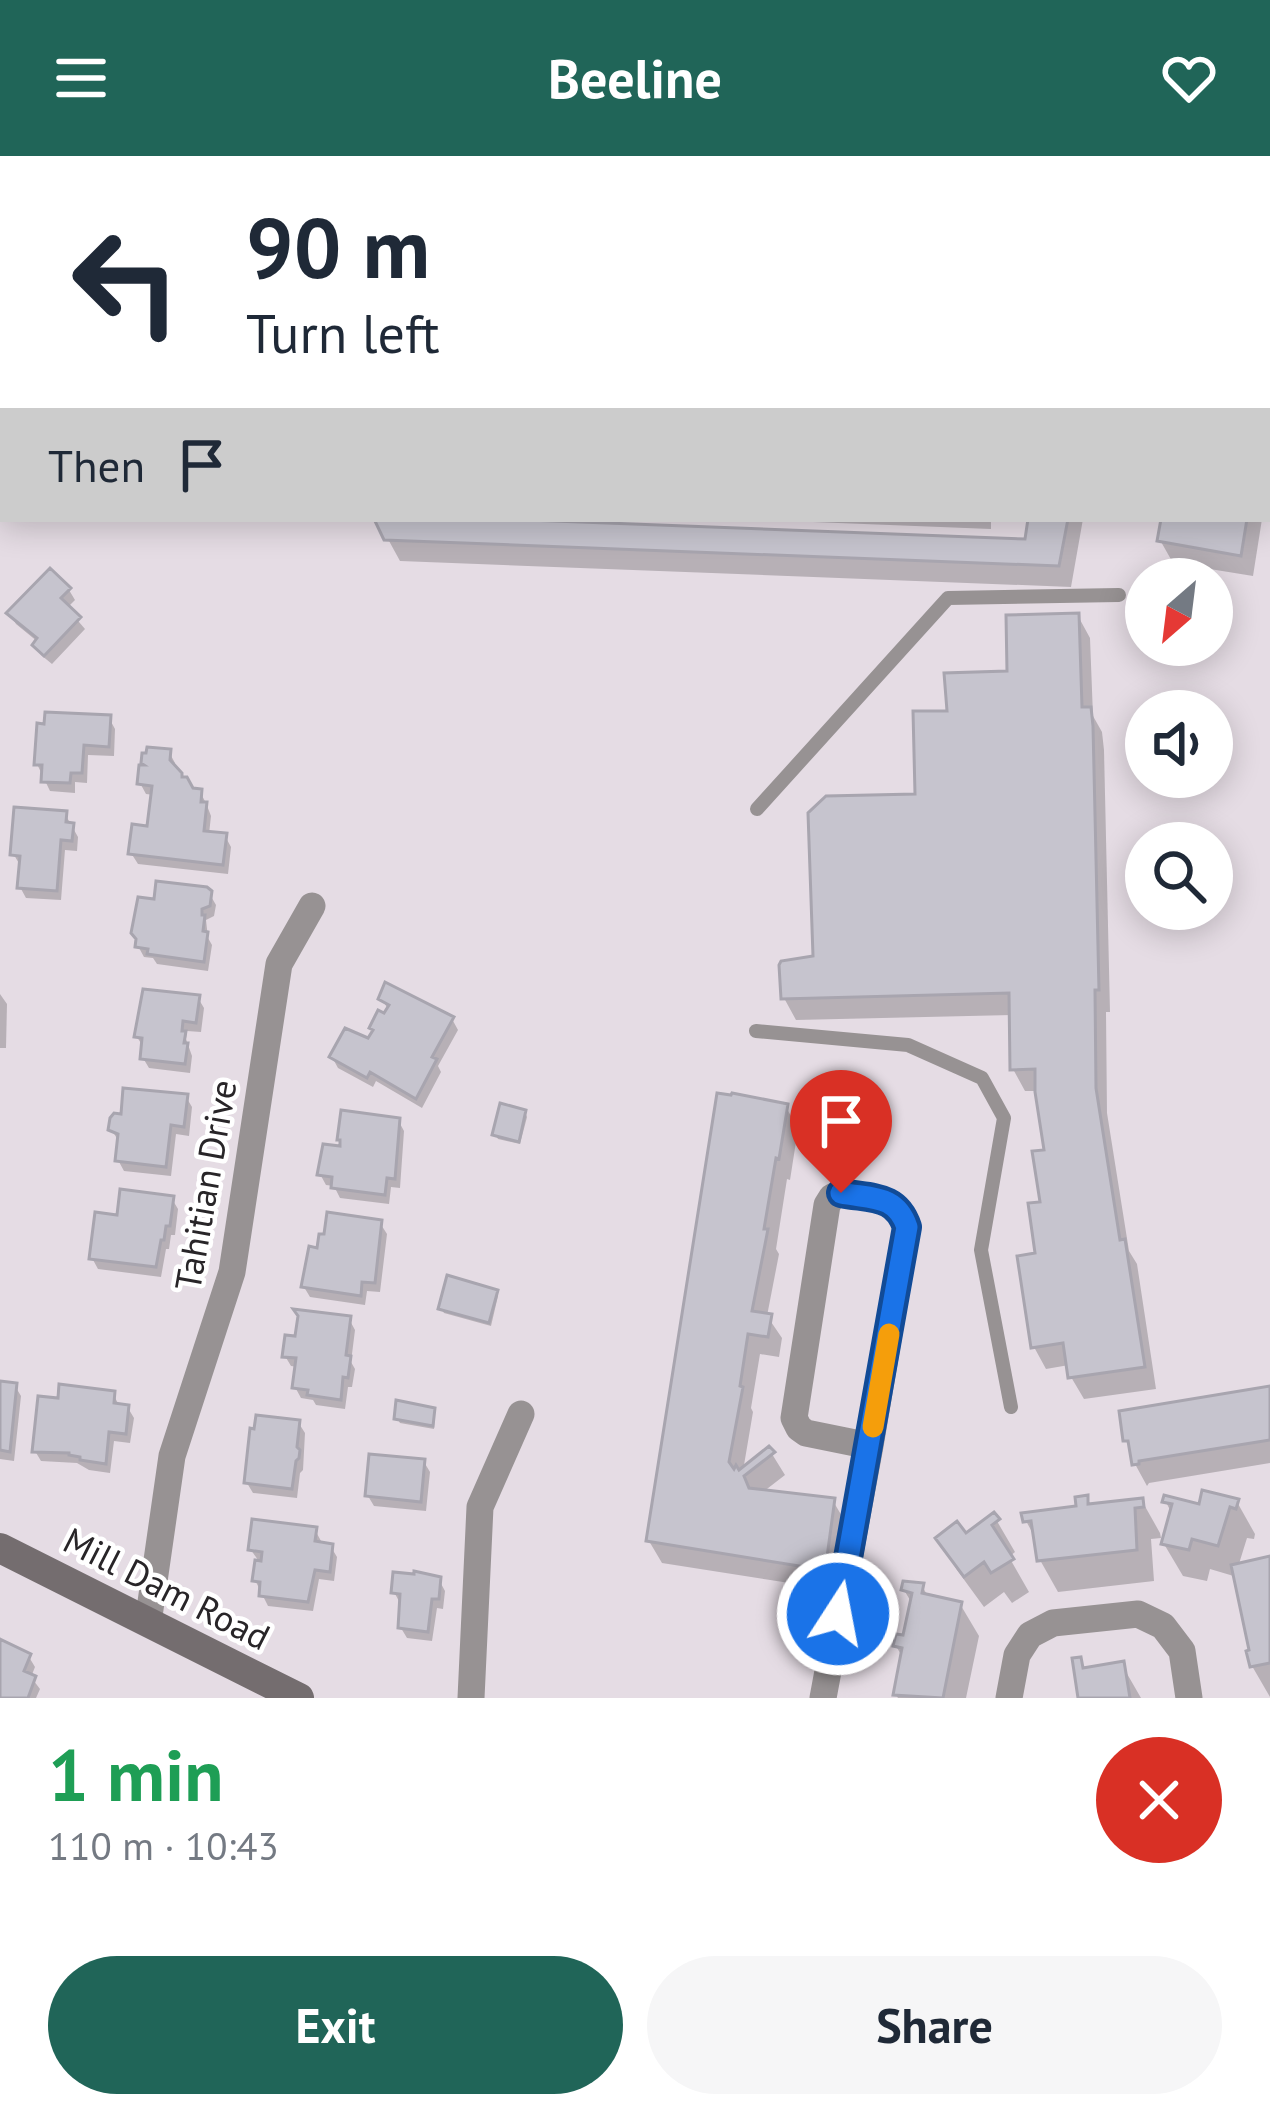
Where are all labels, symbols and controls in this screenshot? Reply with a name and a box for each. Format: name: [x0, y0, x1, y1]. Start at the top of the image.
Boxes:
text: Beeline: [548, 43, 722, 113]
icon: menu: [48, 45, 114, 111]
icon: heart: [1156, 45, 1222, 111]
text: 90 m: [246, 192, 430, 301]
icon: left: [48, 204, 204, 360]
text: Turn left: [246, 298, 440, 368]
icon: arrive: [169, 432, 235, 498]
text: Then: [48, 436, 145, 494]
north arrow: [1125, 558, 1233, 666]
map controls: [1125, 558, 1233, 930]
button: sound: [1125, 690, 1233, 798]
button: search: [1125, 822, 1233, 930]
pin: [790, 1070, 892, 1193]
street label: Tahitian Drive: [163, 1076, 247, 1294]
icon: arrive: [808, 1088, 874, 1154]
street label: Mill Dam Road: [56, 1516, 278, 1660]
position arrow: [775, 1551, 901, 1677]
text: 1 min: [48, 1728, 224, 1821]
button: close: [1096, 1737, 1222, 1863]
text: 110 m · 10:43: [48, 1820, 279, 1871]
button: Exit: [48, 1956, 623, 2094]
button: Share: [647, 1956, 1222, 2094]

